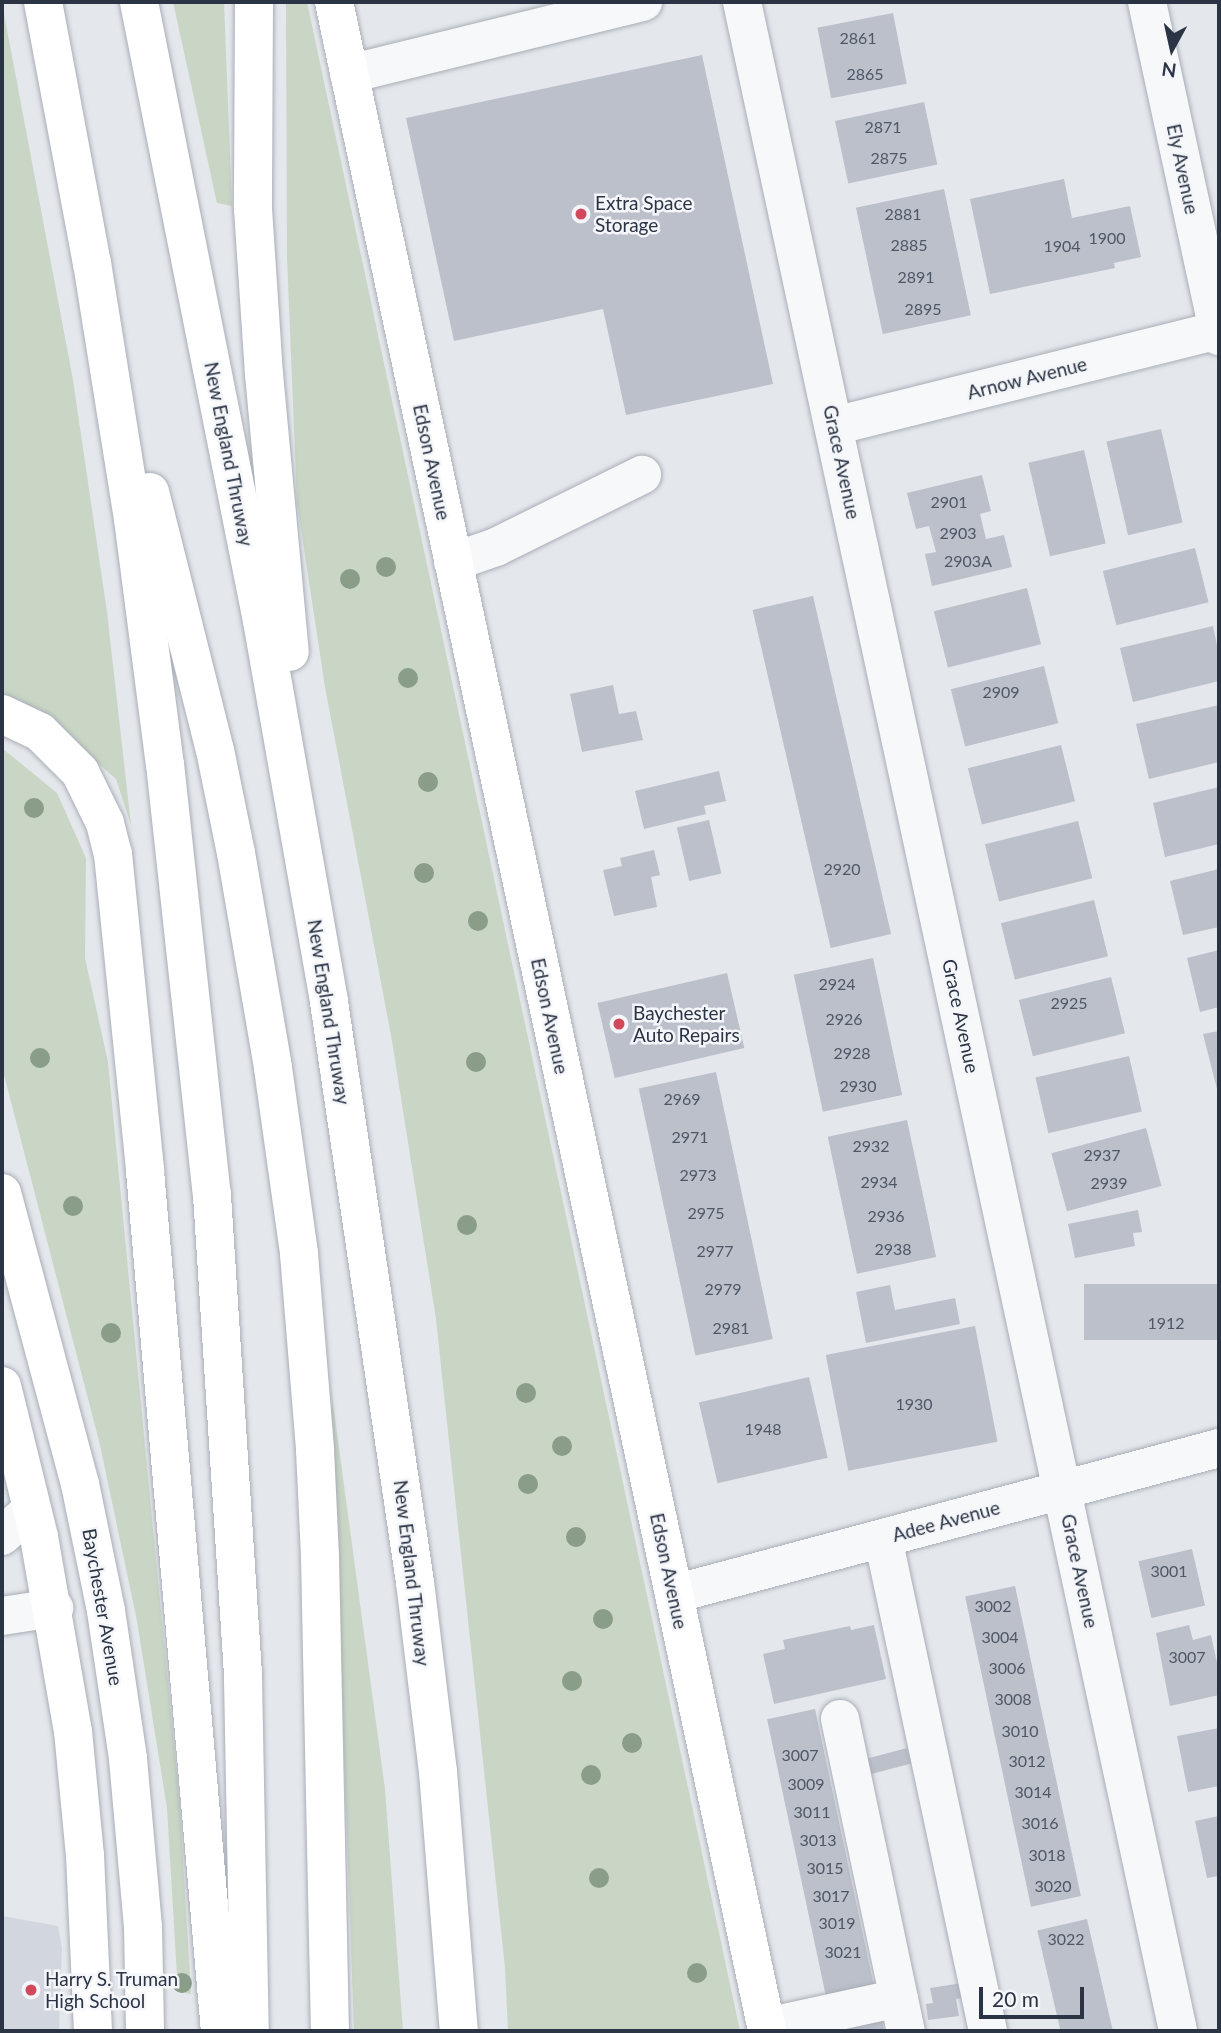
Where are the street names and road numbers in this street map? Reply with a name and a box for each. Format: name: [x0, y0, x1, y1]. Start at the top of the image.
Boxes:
street label: Ely Avenue: [1162, 121, 1204, 217]
street label: Arnow Avenue: [964, 352, 1090, 404]
street label: New England Thruway: [200, 359, 258, 549]
street label: Edson Avenue: [409, 402, 455, 522]
street label: Grace Avenue: [819, 403, 865, 521]
street label: New England Thruway: [303, 917, 355, 1107]
street label: Edson Avenue: [527, 956, 573, 1076]
street label: Grace Avenue: [938, 957, 984, 1075]
street label: New England Thruway: [389, 1478, 435, 1668]
street label: Adee Avenue: [889, 1496, 1003, 1546]
street label: Edson Avenue: [646, 1511, 692, 1631]
street label: Grace Avenue: [1057, 1512, 1103, 1630]
street label: Baychester Avenue: [78, 1526, 128, 1688]

